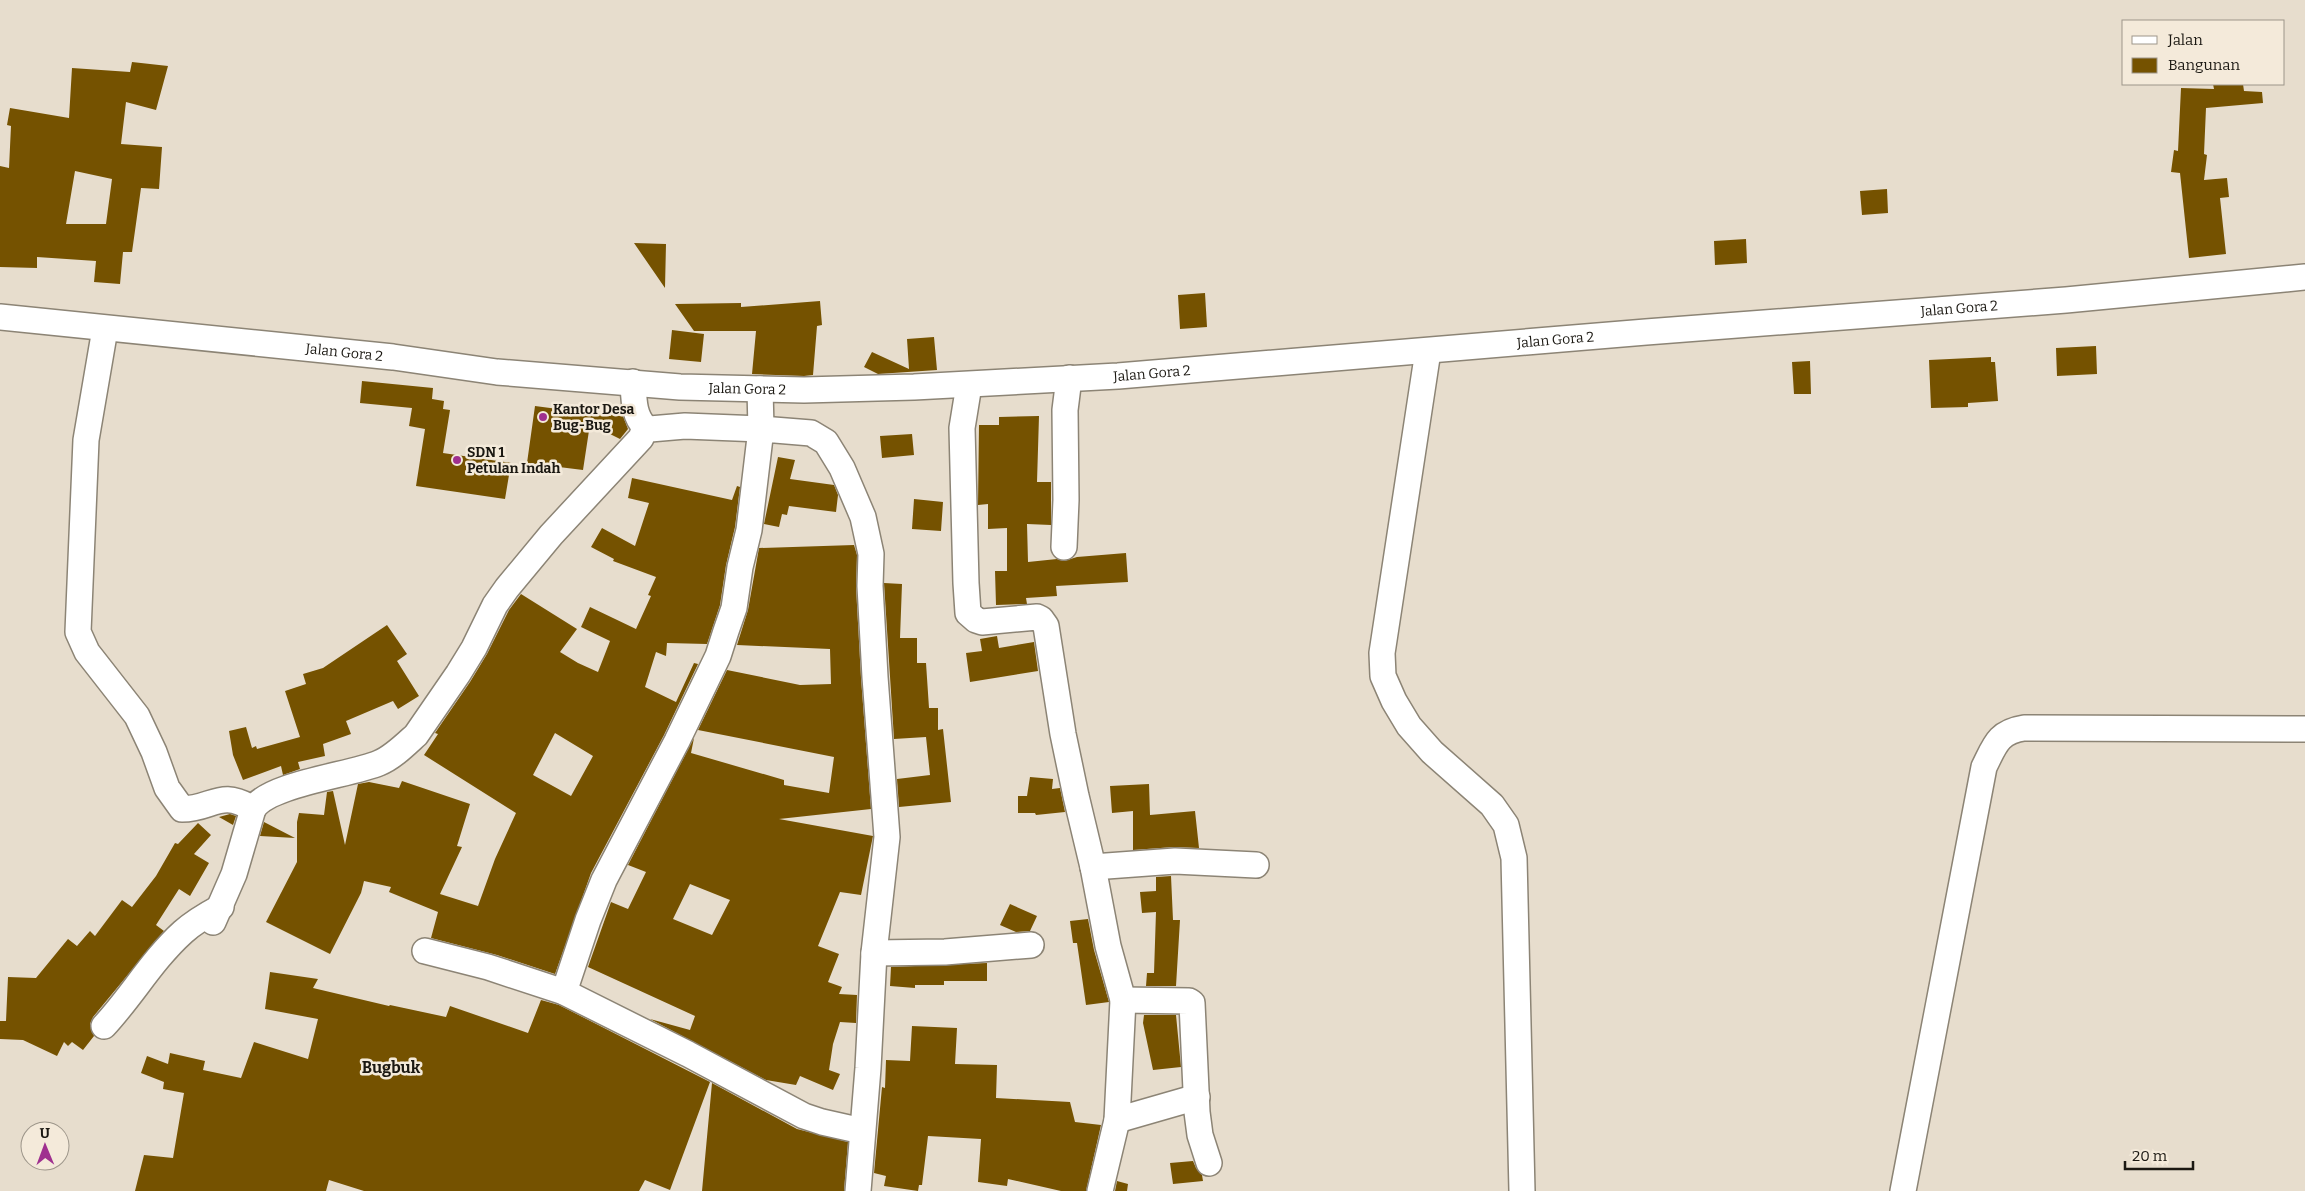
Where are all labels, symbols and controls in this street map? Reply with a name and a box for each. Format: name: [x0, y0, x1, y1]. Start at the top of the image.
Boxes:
legend: [2122, 20, 2285, 85]
text: Jalan: [2167, 31, 2203, 49]
text: Bangunan: [2168, 56, 2240, 74]
street label: Jalan Gora 2: [1919, 297, 1998, 320]
street label: Jalan Gora 2: [1515, 328, 1595, 351]
street label: Jalan Gora 2: [304, 340, 384, 364]
street label: Jalan Gora 2: [1112, 361, 1191, 385]
street label: Jalan Gora 2: [707, 379, 786, 398]
place label: Kantor Desa Bug-Bug: [553, 401, 635, 434]
marker: Kantor Desa Bug-Bug: [537, 411, 549, 423]
place label: SDN 1 Petulan Indah: [467, 444, 560, 477]
marker: SDN 1 Petulan Indah: [451, 454, 463, 466]
district label: Bugbuk: [362, 1058, 421, 1077]
north arrow: [20, 1121, 70, 1171]
text: U: [39, 1125, 51, 1142]
scale bar: [2125, 1138, 2192, 1170]
text: 20 m: [2132, 1147, 2168, 1165]

